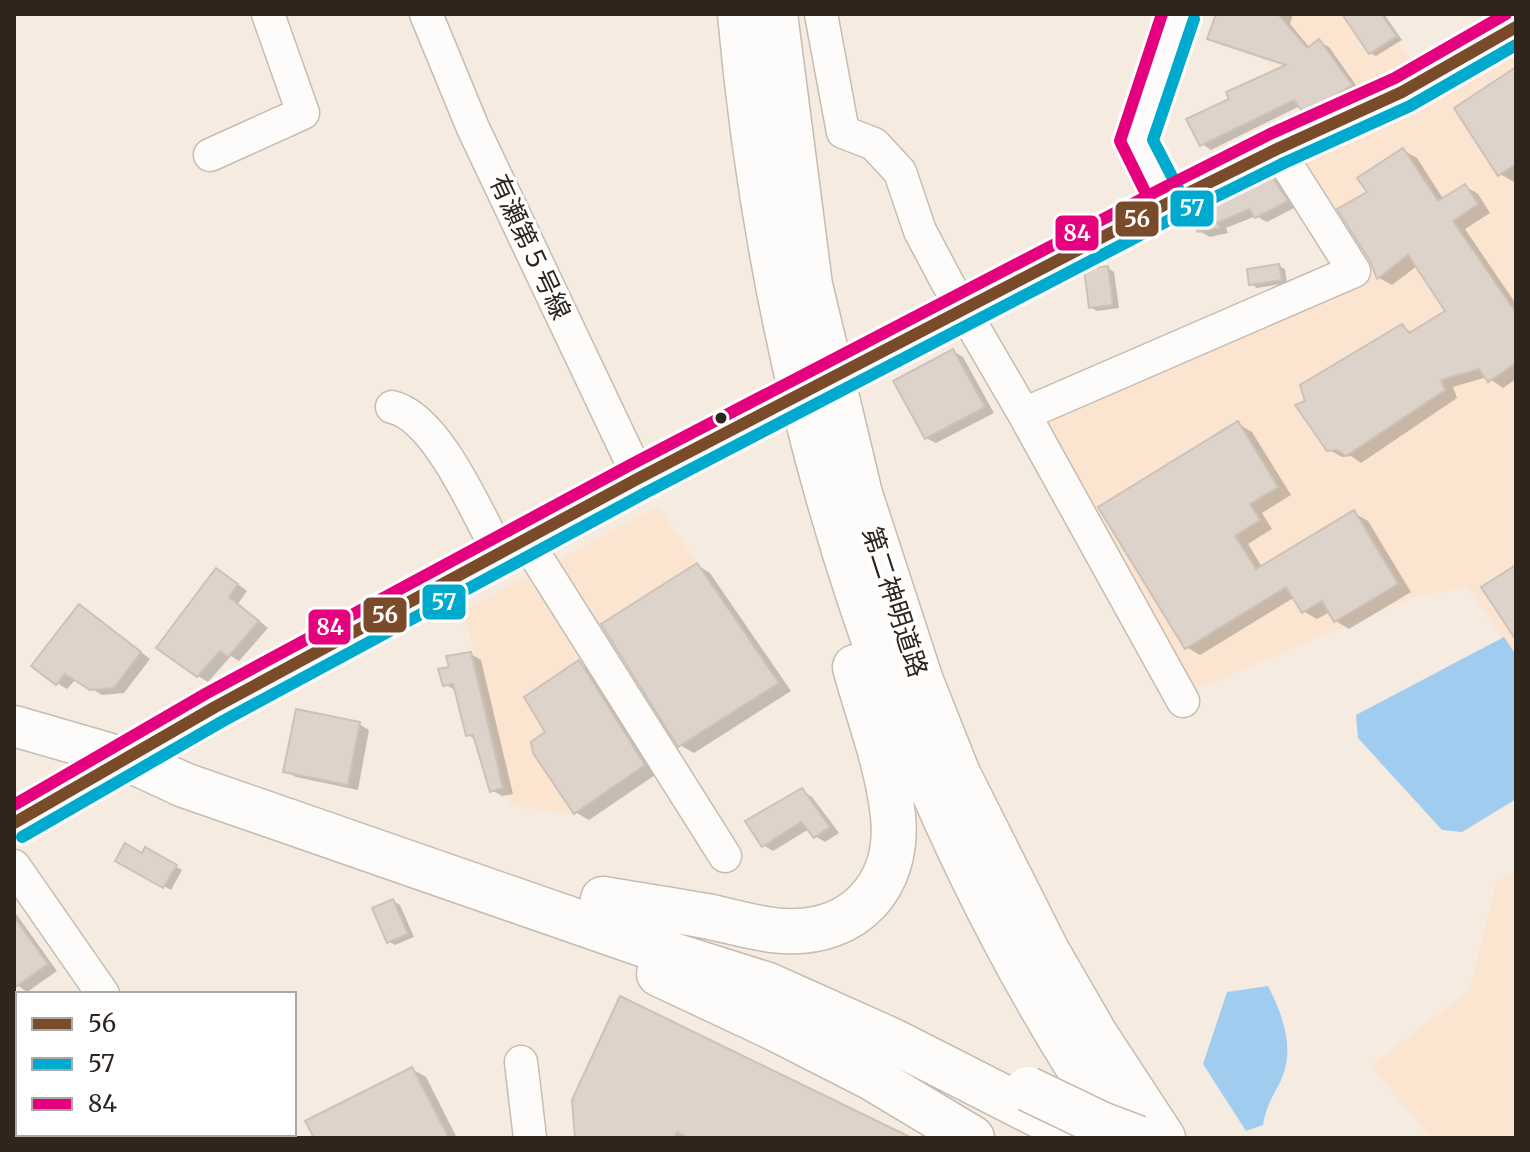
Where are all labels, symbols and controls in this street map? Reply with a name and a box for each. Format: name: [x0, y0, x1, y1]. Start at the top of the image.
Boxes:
street label: 有瀬第５号線: [483, 169, 578, 324]
line badge: 57: [1169, 189, 1215, 228]
text: 57: [1180, 194, 1205, 222]
line badge: 56: [1114, 200, 1160, 238]
text: 56: [1124, 205, 1150, 233]
line badge: 84: [1054, 214, 1100, 252]
text: 84: [1063, 219, 1091, 247]
unlabelled marker: [713, 410, 729, 426]
street label: 第二神明道路: [856, 523, 935, 681]
line badge: 57: [421, 583, 467, 621]
text: 57: [432, 588, 457, 616]
line badge: 56: [362, 596, 408, 634]
text: 56: [372, 601, 398, 629]
line badge: 84: [307, 608, 352, 646]
text: 84: [316, 613, 344, 641]
legend: [16, 992, 296, 1136]
text: 56: [88, 1008, 116, 1039]
text: 57: [88, 1048, 115, 1079]
text: 84: [88, 1088, 117, 1119]

